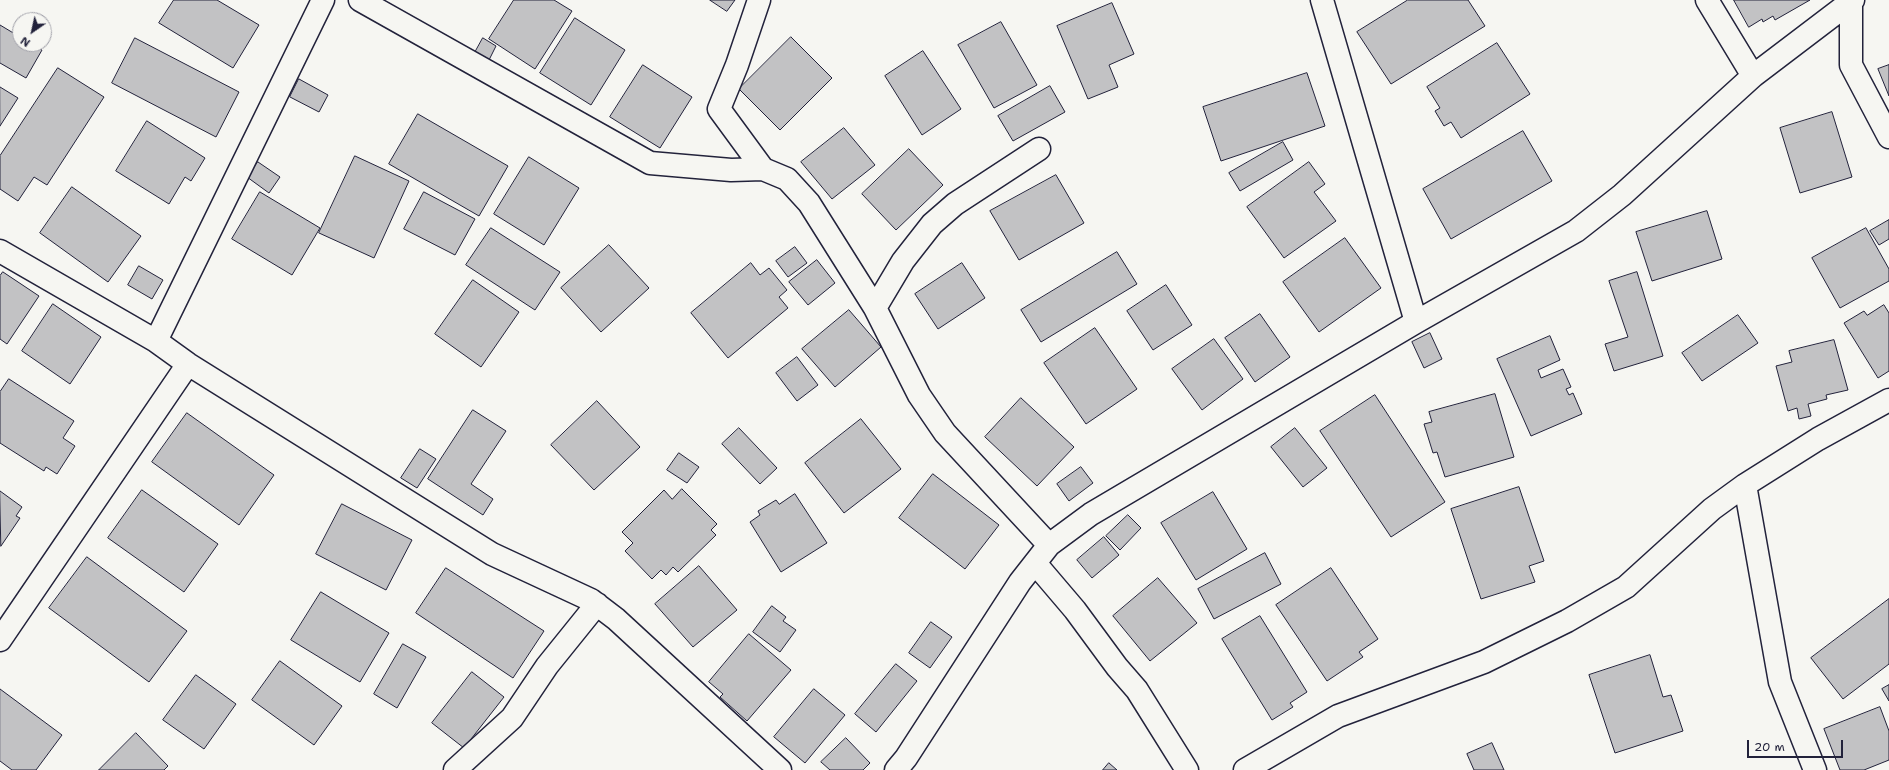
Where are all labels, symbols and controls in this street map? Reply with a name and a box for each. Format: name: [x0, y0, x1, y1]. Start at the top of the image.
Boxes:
north arrow: [12, 12, 52, 52]
text: N: [18, 33, 33, 50]
scale bar: [1749, 732, 1845, 758]
text: 20 m: [1754, 739, 1785, 755]

